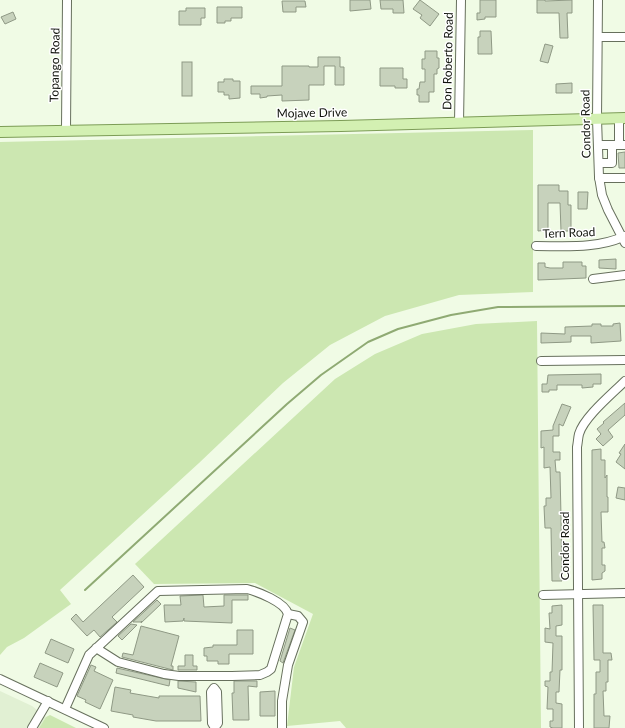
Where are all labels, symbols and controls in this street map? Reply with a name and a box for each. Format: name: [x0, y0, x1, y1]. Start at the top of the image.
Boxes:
street label: Don Roberto Road: [439, 12, 456, 110]
street label: Topango Road: [46, 28, 63, 102]
street label: Condor Road: [577, 90, 594, 159]
street label: Mojave Drive: [277, 104, 347, 121]
street label: Tern Road: [542, 224, 596, 241]
street label: Condor Road: [557, 512, 572, 580]

